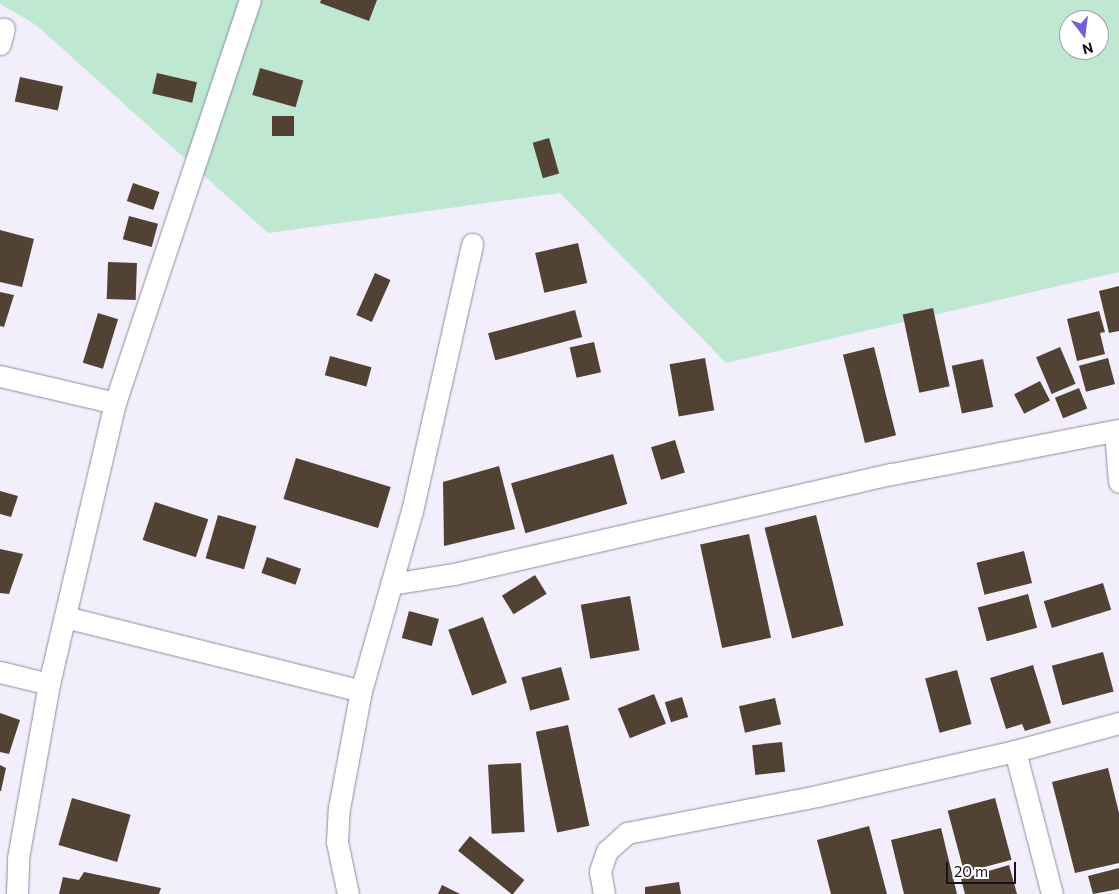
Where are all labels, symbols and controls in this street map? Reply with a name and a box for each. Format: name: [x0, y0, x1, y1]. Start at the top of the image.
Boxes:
north arrow: [1059, 10, 1109, 60]
text: N: [1080, 39, 1095, 59]
scale bar: [949, 852, 1019, 884]
text: 20 m: [954, 862, 988, 880]

